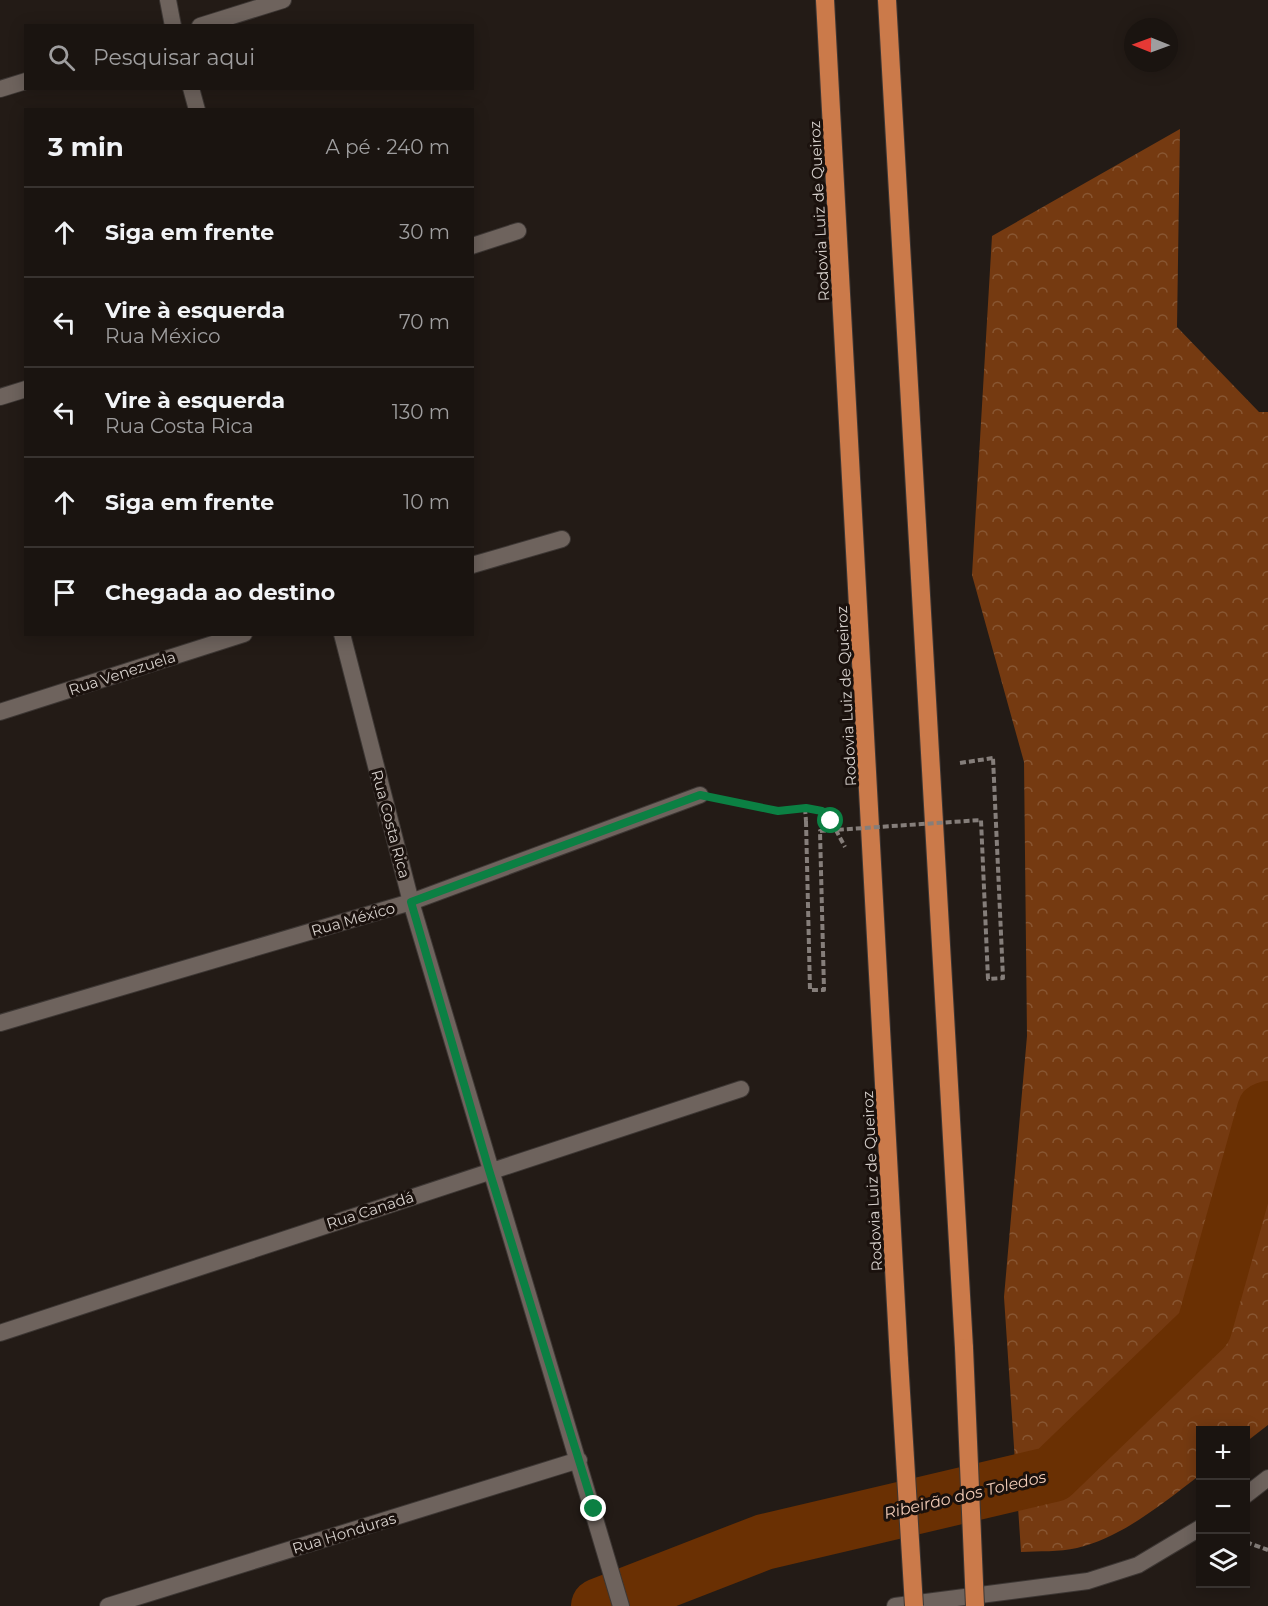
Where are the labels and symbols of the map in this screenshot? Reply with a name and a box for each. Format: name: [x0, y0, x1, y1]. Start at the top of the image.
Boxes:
north arrow: [1124, 18, 1178, 72]
street label: Rodovia Luiz de Queiroz: [805, 120, 833, 302]
street label: Rodovia Luiz de Queiroz: [832, 605, 860, 787]
street label: Rua Venezuela: [66, 647, 178, 699]
street label: Rua Costa Rica: [367, 768, 415, 880]
route start: [817, 807, 843, 833]
street label: Rua México: [309, 898, 397, 940]
street label: Rodovia Luiz de Queiroz: [858, 1090, 886, 1272]
street label: Rua Canadá: [324, 1187, 416, 1233]
water label: Ribeirão dos Toledos: [882, 1467, 1048, 1523]
route end: [580, 1495, 606, 1521]
street label: Rua Honduras: [290, 1508, 398, 1558]

